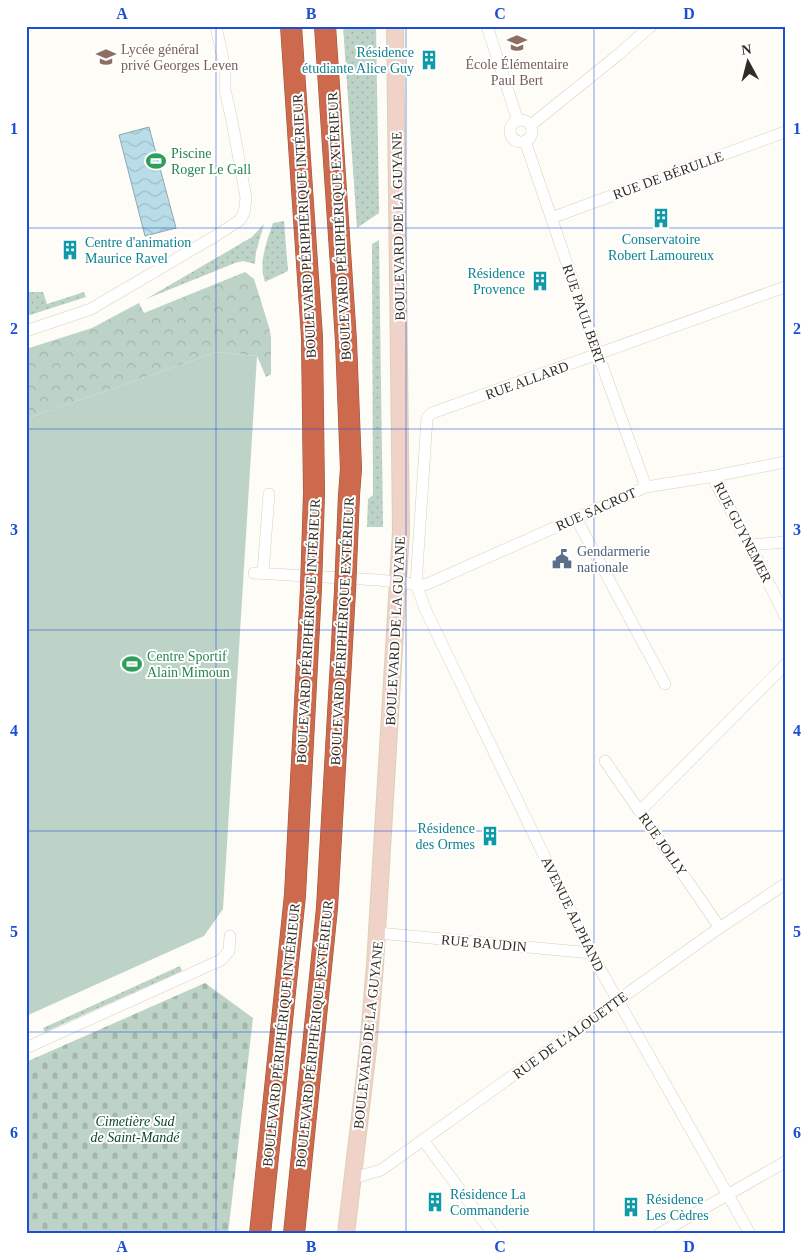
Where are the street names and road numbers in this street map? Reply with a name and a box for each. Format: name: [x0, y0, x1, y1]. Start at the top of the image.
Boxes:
street label: BOULEVARD PÉRIPHÉRIQUE EXTÉRIEUR: [324, 91, 354, 361]
street label: BOULEVARD PÉRIPHÉRIQUE INTÉRIEUR: [289, 93, 319, 359]
street label: BOULEVARD DE LA GUYANE: [389, 131, 408, 321]
street label: RUE DE BÉRULLE: [610, 148, 726, 202]
street label: RUE PAUL BERT: [559, 262, 608, 367]
street label: RUE ALLARD: [483, 358, 571, 402]
street label: RUE GUYNEMER: [711, 479, 775, 586]
street label: RUE SACROT: [554, 485, 639, 534]
street label: BOULEVARD PÉRIPHÉRIQUE EXTÉRIEUR: [327, 496, 357, 766]
street label: BOULEVARD PÉRIPHÉRIQUE INTÉRIEUR: [293, 498, 323, 764]
street label: BOULEVARD DE LA GUYANE: [383, 536, 408, 726]
street label: RUE JOLLY: [636, 810, 690, 878]
street label: AVENUE ALPHAND: [538, 855, 607, 974]
street label: BOULEVARD PÉRIPHÉRIQUE EXTÉRIEUR: [292, 899, 336, 1169]
street label: BOULEVARD PÉRIPHÉRIQUE INTÉRIEUR: [259, 902, 303, 1168]
street label: RUE BAUDIN: [440, 932, 527, 955]
street label: BOULEVARD DE LA GUYANE: [351, 940, 386, 1130]
street label: RUE DE L'ALOUETTE: [510, 989, 630, 1082]

